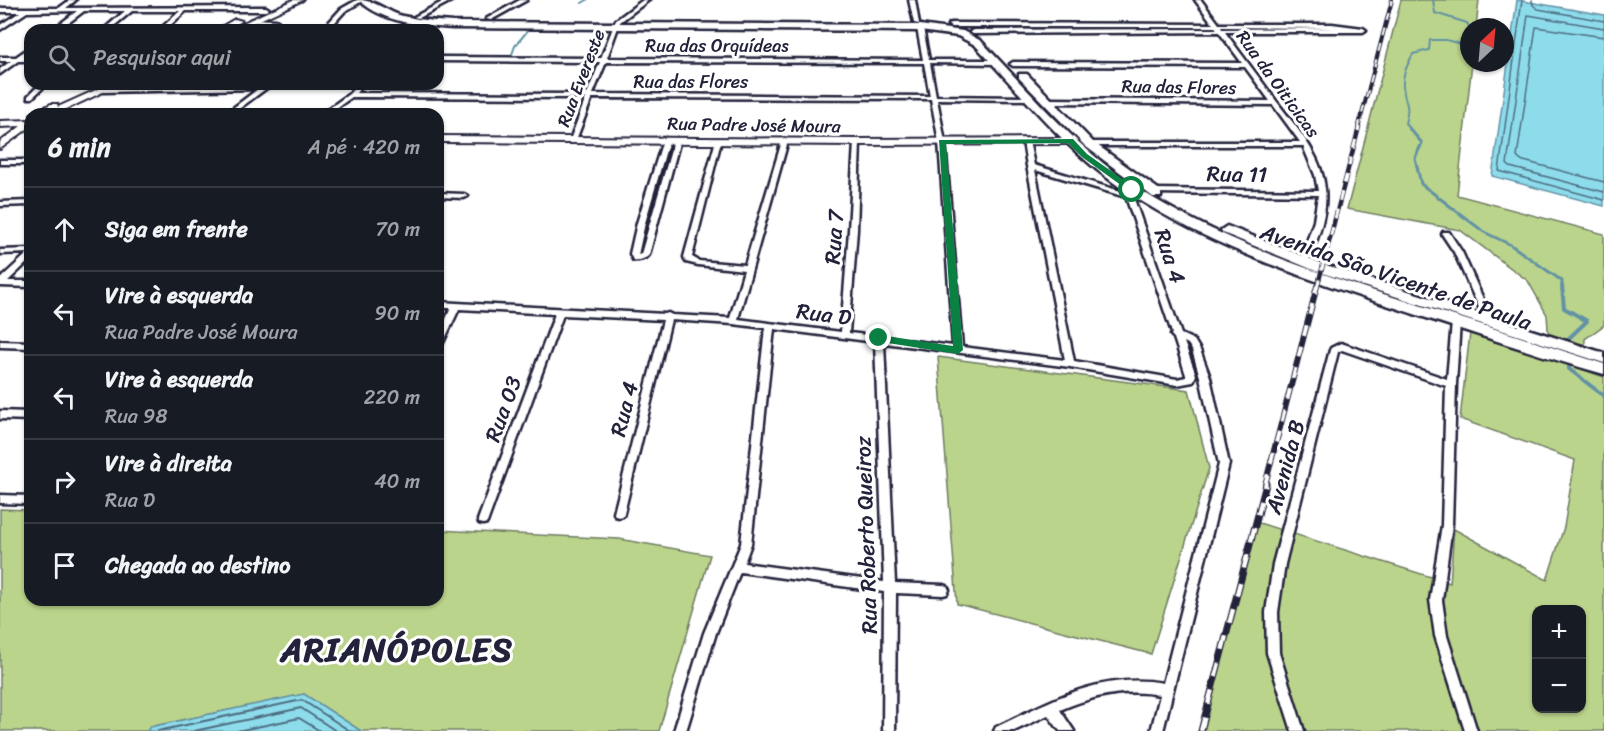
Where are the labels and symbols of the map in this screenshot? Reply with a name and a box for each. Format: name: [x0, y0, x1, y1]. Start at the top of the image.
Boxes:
north arrow: [1460, 18, 1514, 72]
street label: Rua da Oiticicas: [1228, 23, 1329, 145]
street label: Rua Evereste: [548, 24, 614, 132]
street label: Rua das Orquídeas: [645, 30, 789, 62]
street label: Rua das Flores: [634, 66, 749, 98]
street label: Rua das Flores: [1121, 70, 1237, 104]
street label: Rua Padre José Moura: [667, 107, 842, 143]
street label: Rua 11: [1206, 154, 1268, 194]
route start: [1118, 176, 1144, 202]
street label: Rua 7: [813, 207, 855, 266]
street label: Avenida São Vicente de Paula: [1254, 212, 1538, 342]
street label: Rua 4: [1143, 224, 1197, 289]
street label: Rua D: [794, 291, 854, 337]
route end: [865, 324, 891, 350]
street label: Rua 03: [473, 370, 533, 448]
street label: Rua 4: [598, 377, 650, 441]
street label: Avenida B: [1253, 415, 1316, 519]
street label: Rua Roberto Queiroz: [843, 435, 889, 635]
district label: ARIANÓPOLES: [279, 621, 513, 679]

